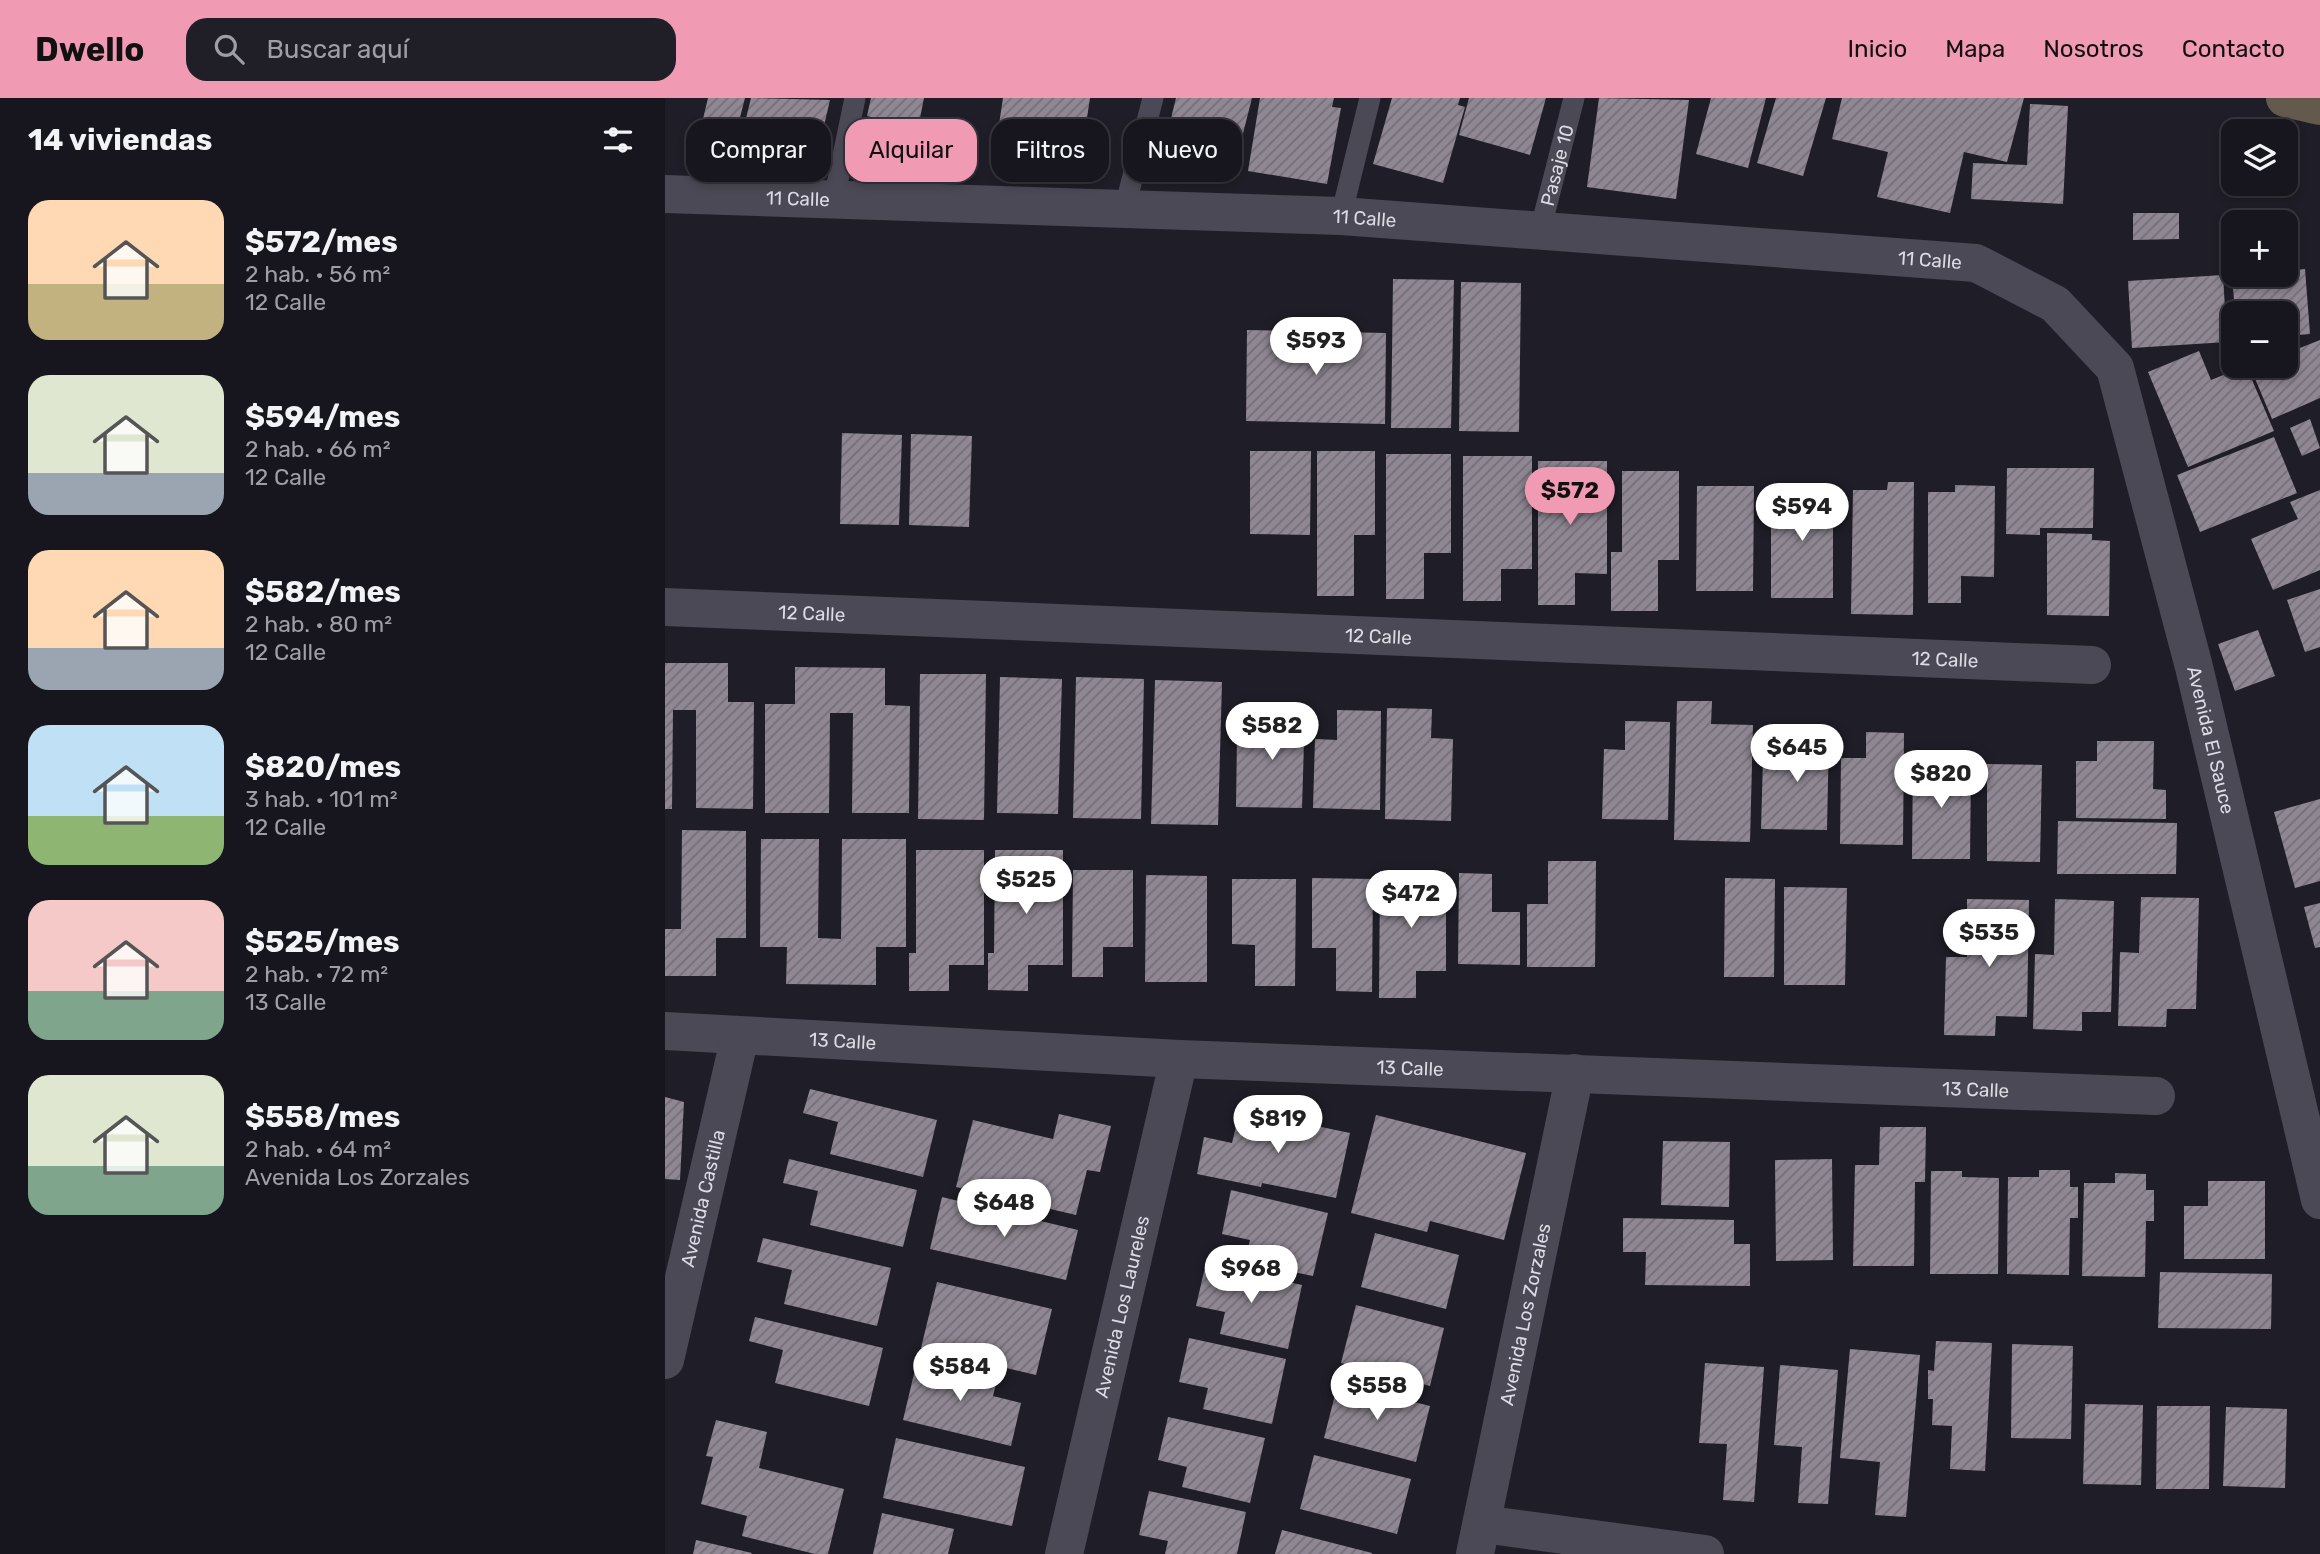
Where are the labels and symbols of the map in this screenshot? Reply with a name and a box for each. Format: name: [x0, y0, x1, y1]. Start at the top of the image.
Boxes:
street label: Pasaje 10: [1536, 122, 1579, 208]
street label: 11 Calle: [766, 186, 830, 211]
street label: 11 Calle: [1332, 205, 1397, 232]
street label: 11 Calle: [1897, 246, 1963, 274]
pin: $593: [1275, 317, 1357, 377]
pin: $572: [1529, 468, 1611, 527]
pin: $594: [1761, 484, 1843, 543]
street label: 12 Calle: [778, 601, 846, 626]
street label: 12 Calle: [1344, 624, 1412, 649]
street label: 12 Calle: [1911, 647, 1979, 672]
street label: Avenida El Sauce: [2182, 664, 2239, 816]
pin: $582: [1231, 702, 1313, 762]
pin: $645: [1756, 724, 1838, 784]
pin: $820: [1900, 750, 1982, 810]
pin: $525: [985, 856, 1067, 916]
pin: $472: [1370, 870, 1452, 930]
pin: $535: [1948, 910, 2030, 969]
street label: 13 Calle: [809, 1028, 877, 1054]
street label: 13 Calle: [1376, 1055, 1444, 1081]
street label: 13 Calle: [1942, 1077, 2010, 1102]
pin: $819: [1237, 1096, 1319, 1155]
street label: Avenida Castilla: [676, 1127, 730, 1269]
pin: $648: [963, 1180, 1045, 1239]
street label: Avenida Los Laureles: [1090, 1213, 1154, 1400]
street label: Avenida Los Zorzales: [1495, 1221, 1556, 1407]
pin: $968: [1210, 1246, 1292, 1305]
pin: $584: [919, 1344, 1001, 1403]
pin: $558: [1336, 1362, 1418, 1422]

